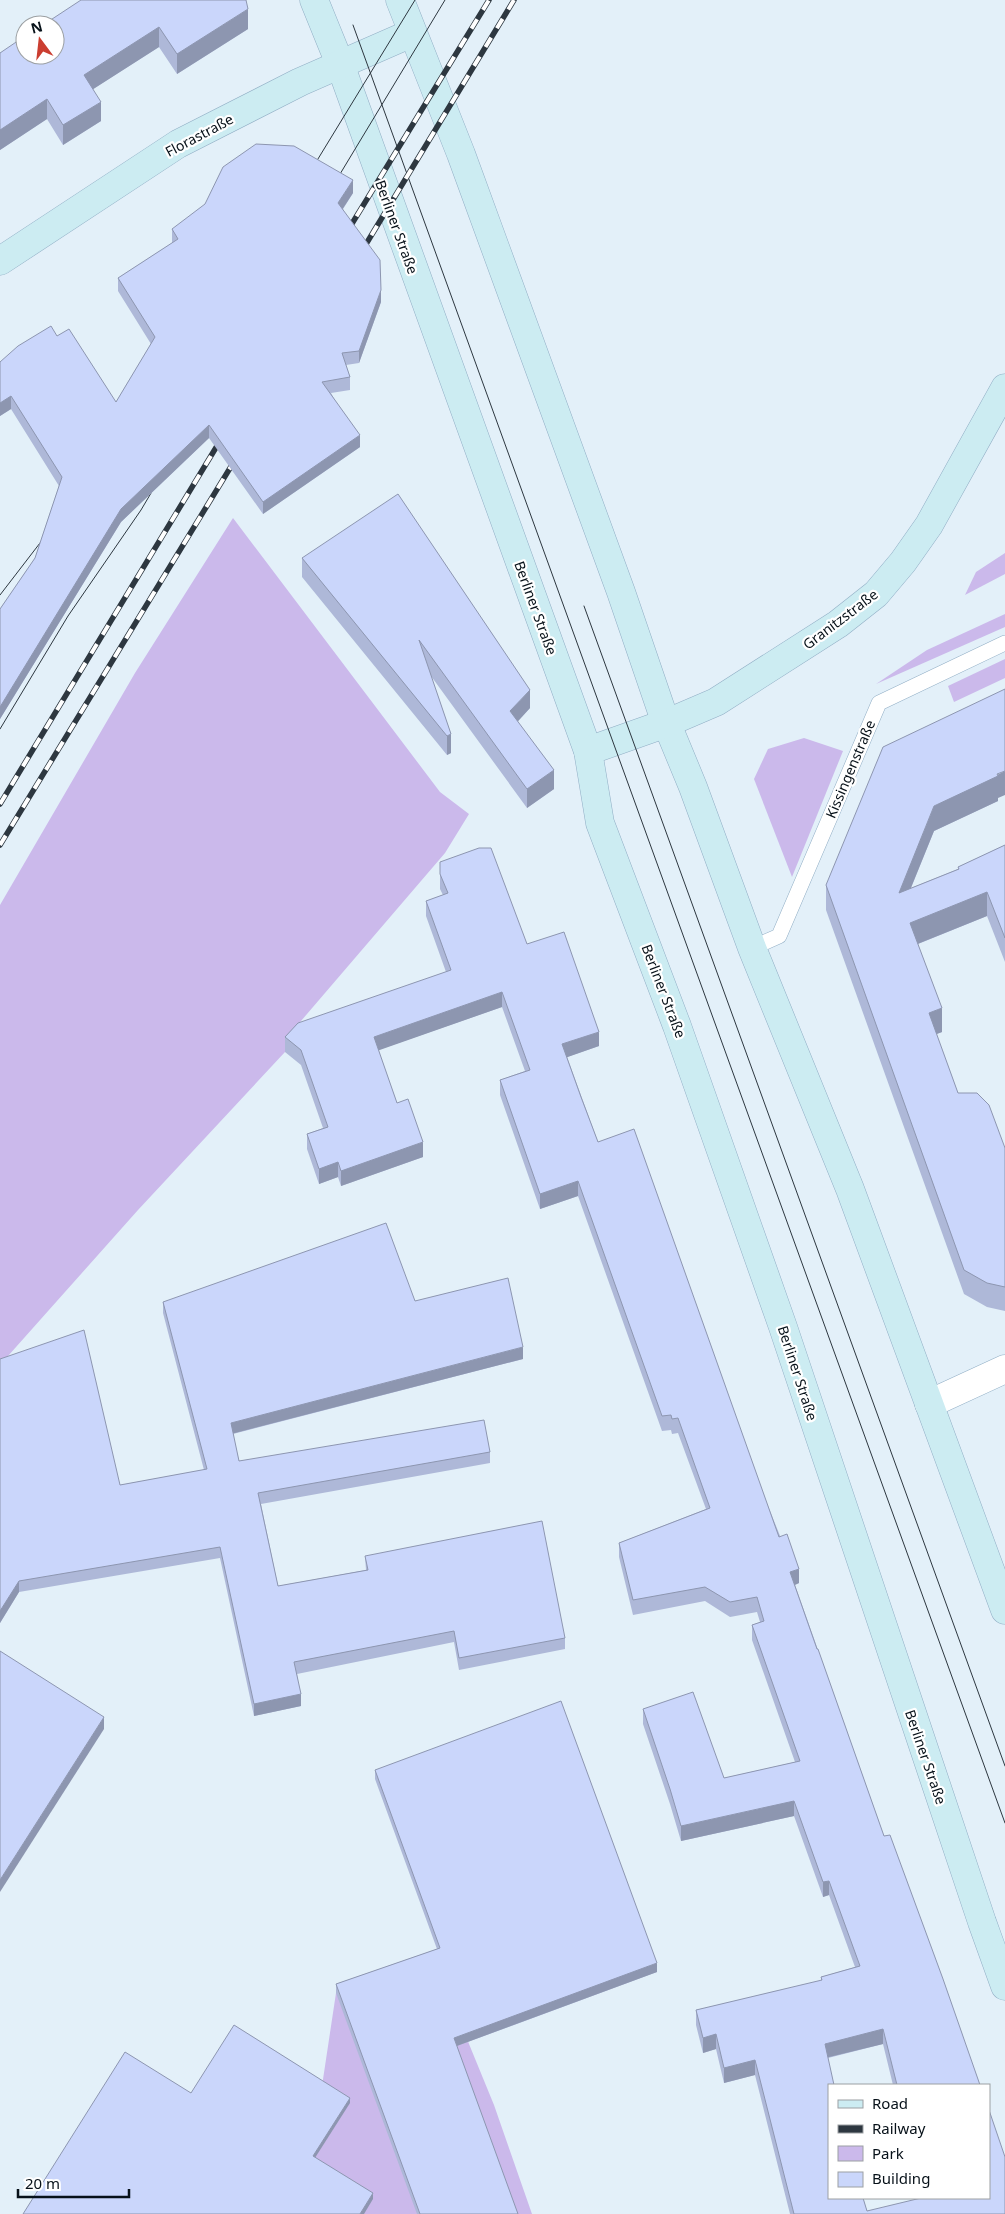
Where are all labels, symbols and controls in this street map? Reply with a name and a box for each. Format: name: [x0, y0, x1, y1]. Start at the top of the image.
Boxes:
north arrow: [15, 15, 65, 65]
text: N: [29, 16, 44, 38]
street label: Florastraße: [162, 109, 236, 161]
street label: Berliner Straße: [371, 177, 423, 277]
street label: Berliner Straße: [510, 558, 562, 658]
street label: Granitzstraße: [799, 584, 881, 653]
street label: Kissingenstraße: [821, 717, 879, 821]
street label: Berliner Straße: [637, 941, 691, 1041]
street label: Berliner Straße: [774, 1323, 822, 1423]
street label: Berliner Straße: [901, 1707, 951, 1807]
legend: [828, 2084, 990, 2199]
text: Road: [872, 2093, 908, 2113]
text: Railway: [872, 2118, 926, 2138]
text: Park: [872, 2143, 904, 2163]
scale bar: [18, 2166, 129, 2198]
text: Building: [872, 2168, 930, 2188]
text: 20 m: [25, 2173, 60, 2193]

